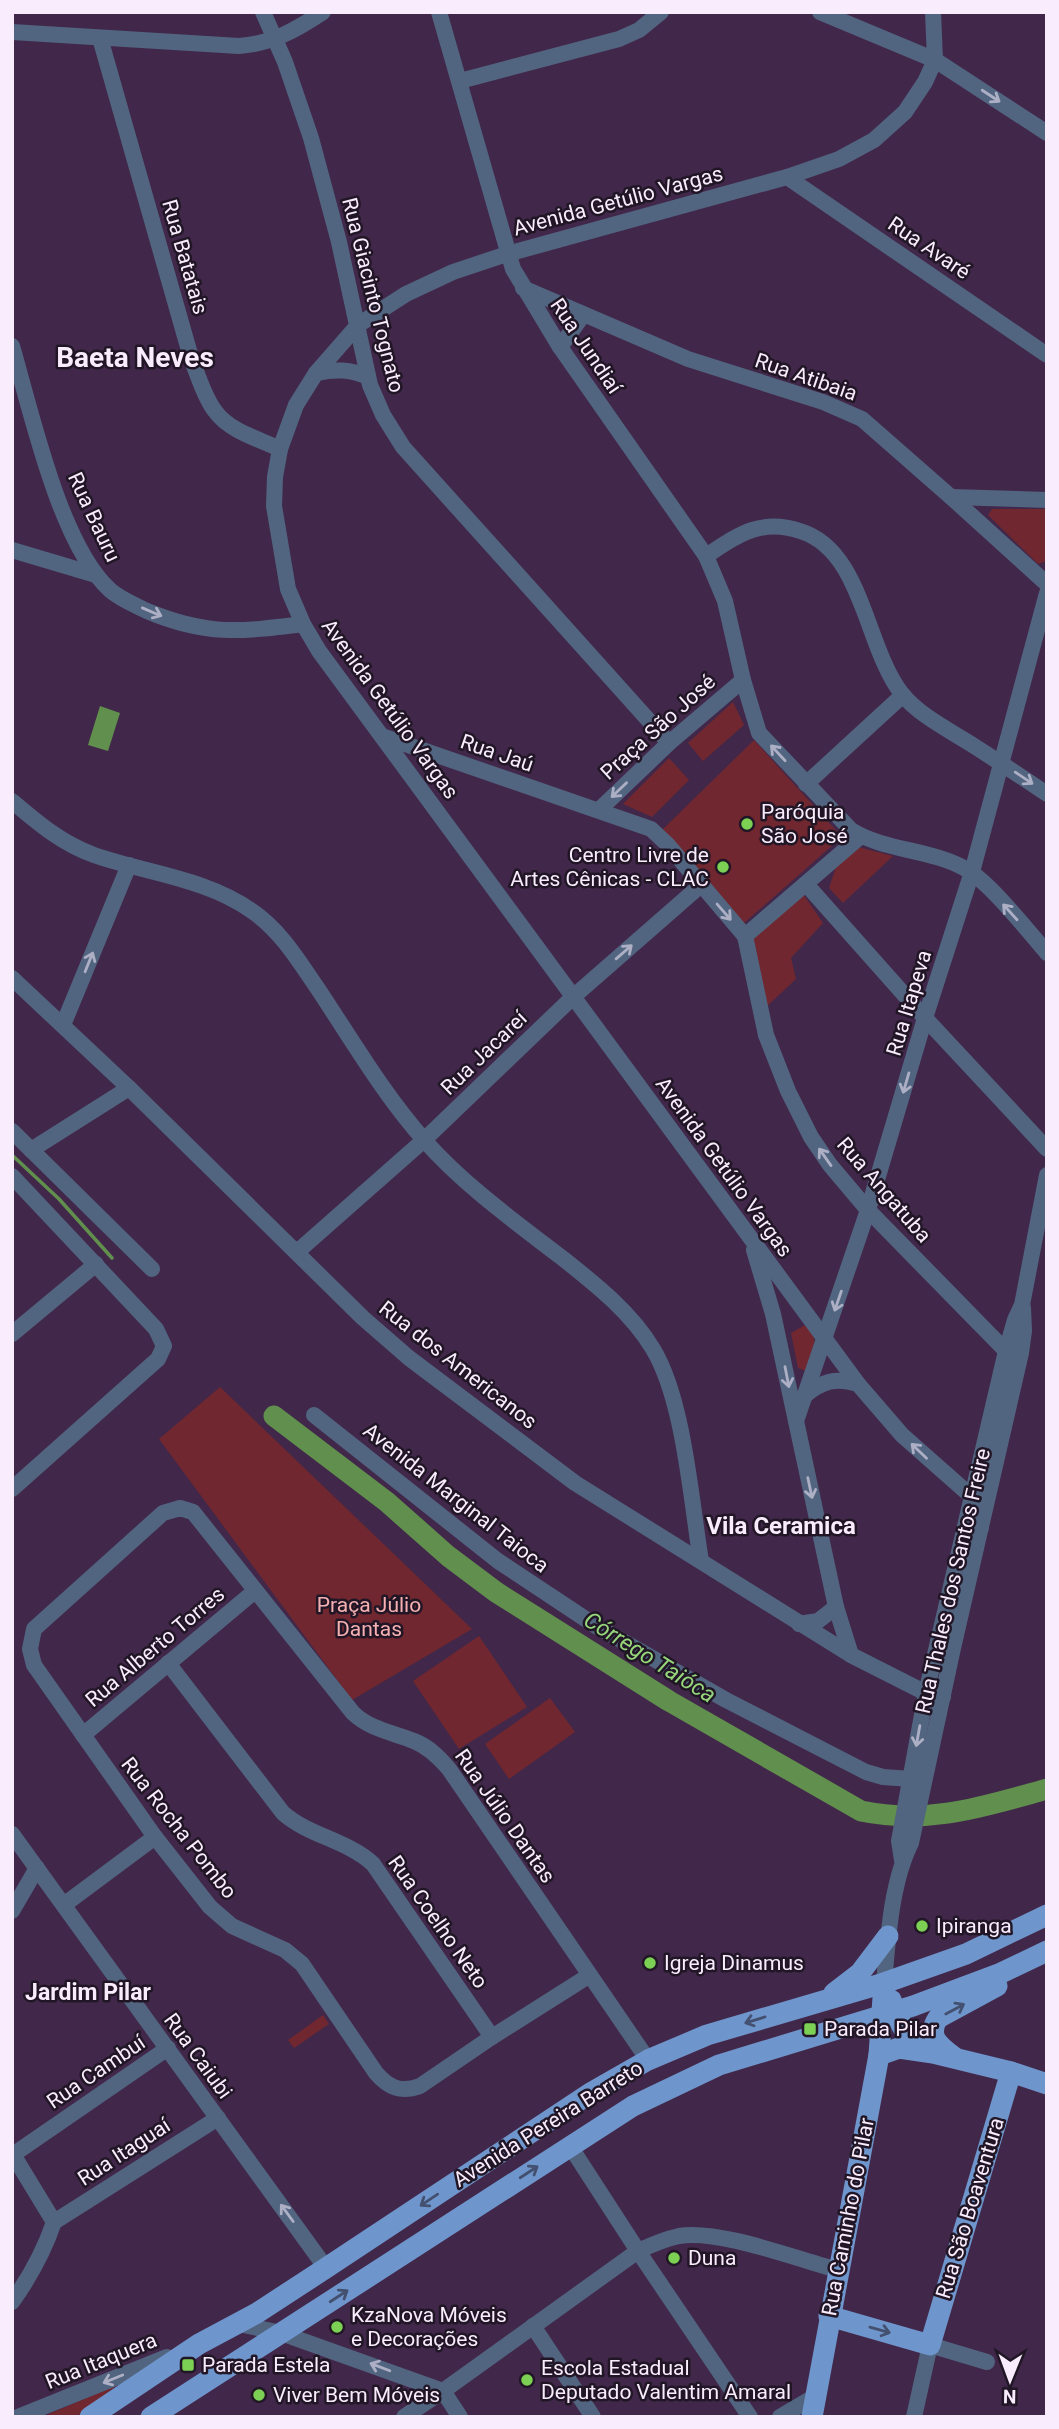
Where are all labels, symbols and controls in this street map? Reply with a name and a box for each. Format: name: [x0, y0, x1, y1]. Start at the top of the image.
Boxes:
one-way arrow: [981, 89, 1000, 103]
street label: Avenida Getúlio Vargas: [511, 161, 725, 241]
street label: Rua Giacinto Tognato: [337, 195, 409, 395]
street label: Rua Batatais: [157, 197, 213, 317]
street label: Rua Avaré: [883, 212, 975, 284]
street label: Rua Jundiaí: [545, 294, 627, 399]
district label: Baeta Neves: [56, 341, 214, 374]
street label: Rua Atibaia: [752, 348, 860, 406]
street label: Rua Bauru: [63, 468, 125, 566]
one-way arrow: [141, 607, 162, 620]
street label: Avenida Getúlio Vargas: [317, 615, 463, 803]
street label: Praça São José: [596, 669, 720, 785]
street label: Rua Jaú: [457, 729, 537, 777]
one-way arrow: [769, 745, 786, 762]
one-way arrow: [1013, 772, 1033, 786]
one-way arrow: [611, 782, 628, 799]
place label: Paróquia São José: [761, 800, 848, 848]
marker: Paróquia São José: [739, 816, 755, 832]
place label: Centro Livre de Artes Cênicas - CLAC: [510, 843, 709, 891]
marker: Centro Livre de Artes Cênicas - CLAC: [715, 859, 731, 875]
one-way arrow: [716, 902, 732, 920]
one-way arrow: [1002, 903, 1018, 921]
one-way arrow: [615, 944, 633, 960]
street label: Rua Itapeva: [882, 947, 936, 1059]
one-way arrow: [83, 952, 96, 973]
street label: Rua Jacareí: [436, 1006, 532, 1100]
one-way arrow: [898, 1072, 911, 1094]
street label: Avenida Getúlio Vargas: [651, 1073, 797, 1261]
street label: Rua Angatuba: [832, 1133, 936, 1247]
one-way arrow: [818, 1148, 832, 1167]
one-way arrow: [831, 1289, 843, 1311]
street label: Rua dos Americanos: [374, 1296, 542, 1434]
one-way arrow: [780, 1365, 794, 1388]
street label: Avenida Marginal Taioca: [359, 1418, 553, 1578]
one-way arrow: [911, 1443, 928, 1460]
street label: Rua Thales dos Santos Freire: [911, 1446, 995, 1716]
one-way arrow: [804, 1476, 817, 1499]
district label: Vila Ceramica: [706, 1512, 856, 1540]
street label: Rua Alberto Torres: [81, 1582, 229, 1712]
park label: Praça Júlio Dantas: [317, 1593, 421, 1641]
water label: Córrego Taióca: [579, 1606, 721, 1709]
one-way arrow: [911, 1724, 924, 1747]
street label: Rua Júlio Dantas: [450, 1745, 560, 1887]
street label: Rua Rocha Pombo: [116, 1753, 242, 1903]
street label: Rua Coelho Neto: [383, 1851, 493, 1993]
place label: Ipiranga: [936, 1914, 1012, 1938]
marker: Ipiranga: [914, 1918, 930, 1934]
place label: Igreja Dinamus: [664, 1951, 804, 1975]
marker: Igreja Dinamus: [642, 1955, 658, 1971]
district label: Jardim Pilar: [25, 1979, 151, 2006]
one-way arrow: [944, 2002, 964, 2016]
street label: Rua Caiubi: [159, 2009, 237, 2103]
one-way arrow: [744, 2014, 766, 2027]
place label: Parada Pilar: [824, 2017, 937, 2041]
marker: Parada Pilar: [802, 2021, 818, 2037]
street label: Rua Cambuí: [42, 2030, 150, 2114]
street label: Avenida Pereira Barreto: [449, 2056, 647, 2192]
street label: Rua Itaguaí: [73, 2113, 175, 2191]
street label: Rua São Boaventura: [931, 2115, 1009, 2301]
street label: Rua Caminho do Pilar: [817, 2116, 879, 2318]
one-way arrow: [519, 2164, 539, 2178]
one-way arrow: [419, 2194, 439, 2208]
one-way arrow: [279, 2204, 294, 2223]
place label: Duna: [688, 2246, 736, 2270]
marker: Duna: [666, 2250, 682, 2266]
one-way arrow: [328, 2288, 348, 2302]
place label: KzaNova Móveis e Decorações: [351, 2303, 507, 2351]
marker: KzaNova Móveis e Decorações: [329, 2319, 345, 2335]
one-way arrow: [869, 2325, 891, 2338]
street label: Rua Itaquera: [42, 2328, 160, 2394]
north arrow: [975, 2345, 1045, 2415]
place label: Parada Estela: [202, 2353, 330, 2377]
place label: Escola Estadual Deputado Valentim Amaral: [541, 2356, 791, 2404]
marker: Parada Estela: [180, 2357, 196, 2373]
one-way arrow: [369, 2360, 391, 2373]
marker: Escola Estadual Deputado Valentim Amaral: [519, 2372, 535, 2388]
one-way arrow: [103, 2374, 124, 2387]
place label: Viver Bem Móveis: [273, 2383, 440, 2407]
text: N: [1003, 2385, 1017, 2408]
marker: Viver Bem Móveis: [251, 2387, 267, 2403]

